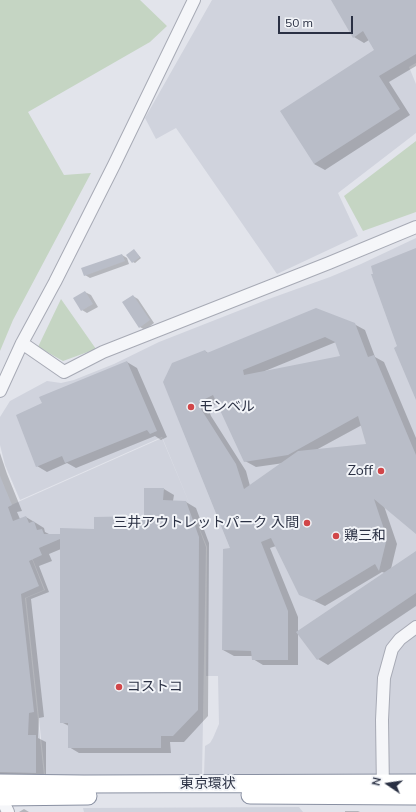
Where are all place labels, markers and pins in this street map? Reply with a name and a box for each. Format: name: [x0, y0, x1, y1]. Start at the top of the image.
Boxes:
place label: モンベル: [199, 399, 255, 415]
marker: モンベル: [186, 402, 196, 412]
place label: Zoff: [348, 463, 373, 479]
marker: Zoff: [376, 466, 386, 476]
place label: 三井アウトレットパーク 入間: [113, 515, 299, 531]
marker: 三井アウトレットパーク 入間: [302, 518, 312, 528]
place label: 鶏三和: [344, 528, 386, 544]
marker: 鶏三和: [331, 531, 341, 541]
place label: コストコ: [127, 679, 183, 695]
marker: コストコ: [114, 682, 124, 692]

